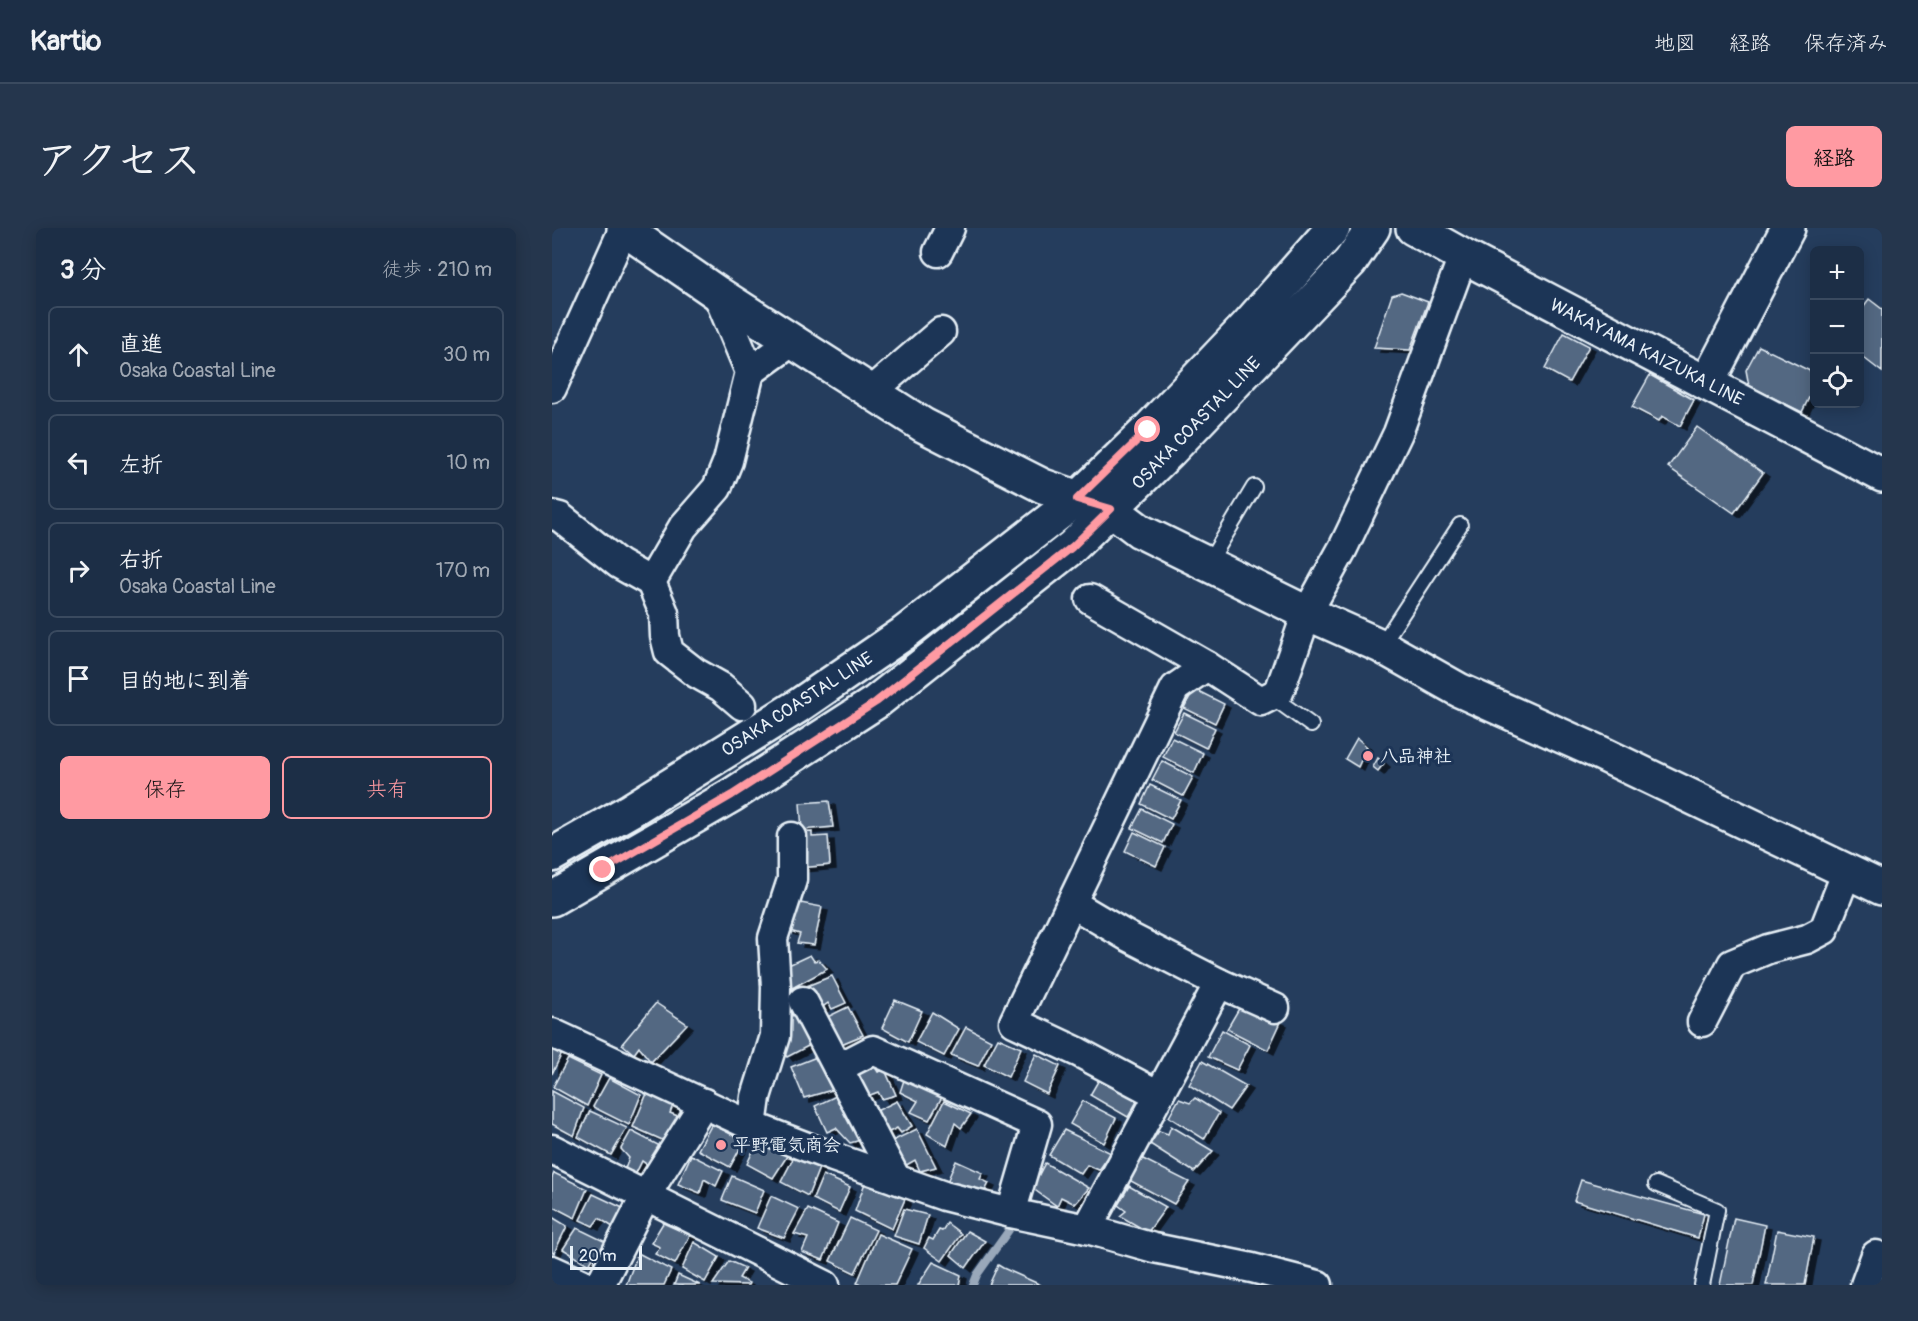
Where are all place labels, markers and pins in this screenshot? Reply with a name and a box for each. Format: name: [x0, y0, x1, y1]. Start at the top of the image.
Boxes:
place label: 八品神社: [1380, 745, 1452, 768]
marker: 八品神社: [1361, 749, 1375, 763]
place label: 平野電気商会: [733, 1134, 841, 1157]
marker: 平野電気商会: [714, 1138, 728, 1152]

